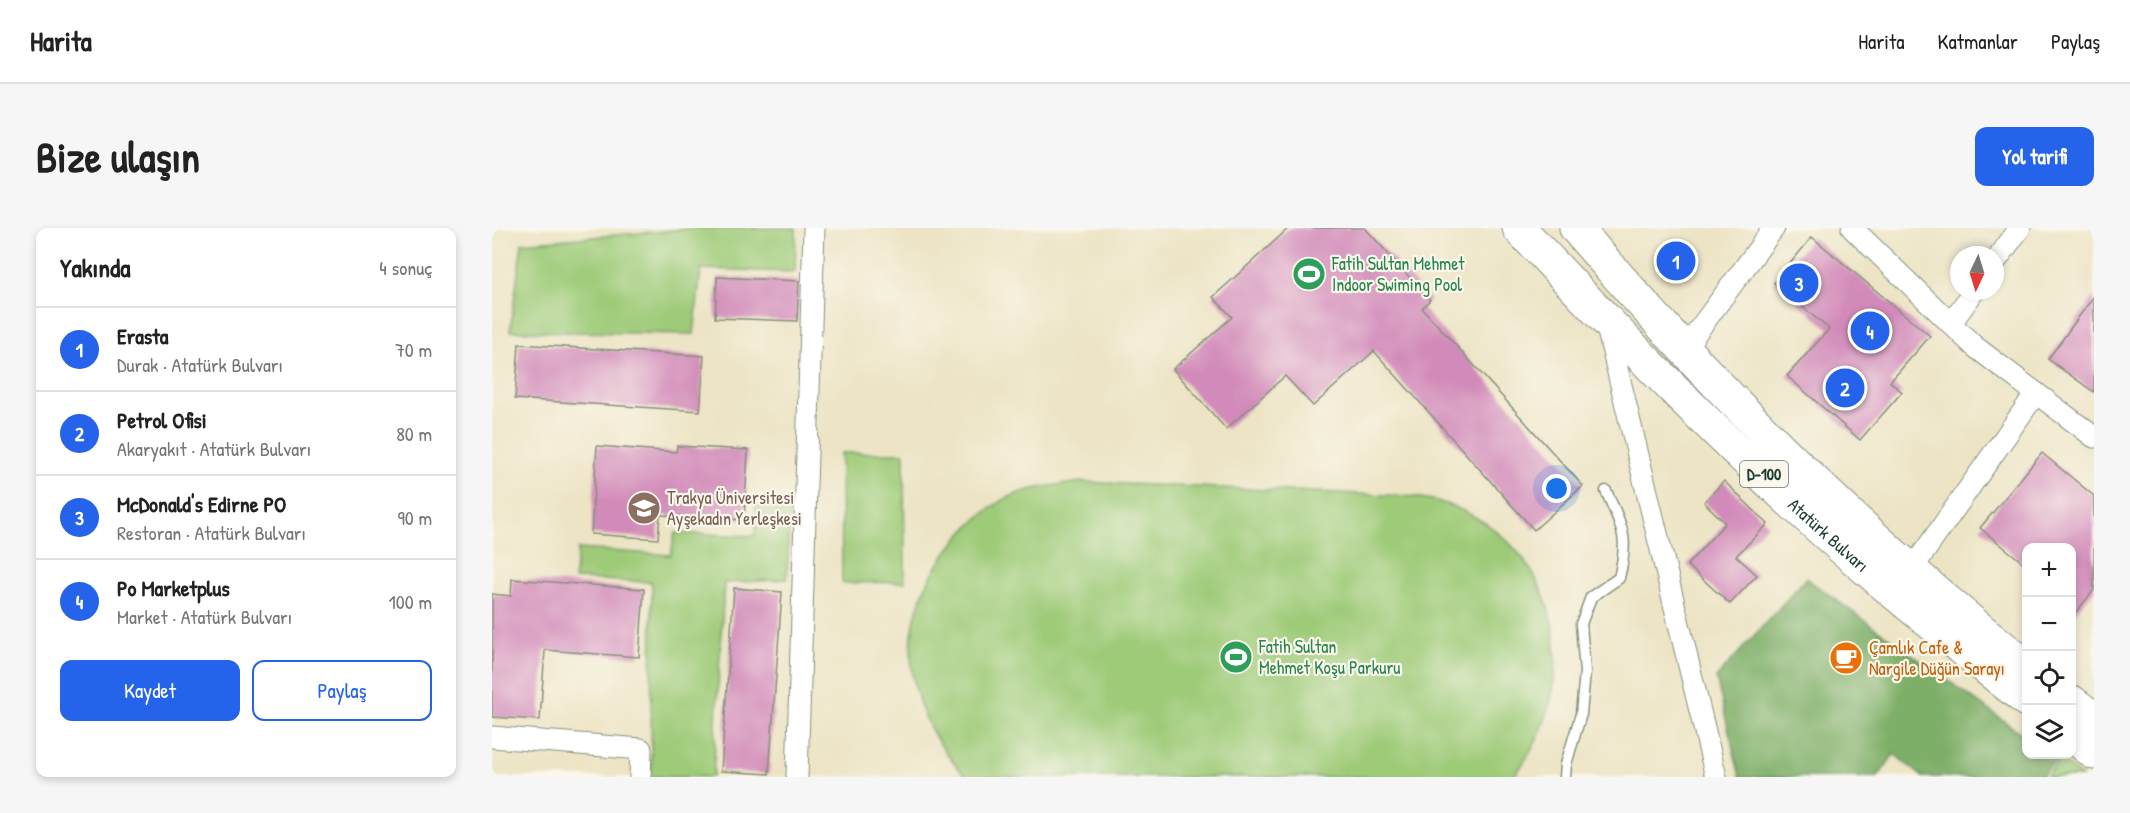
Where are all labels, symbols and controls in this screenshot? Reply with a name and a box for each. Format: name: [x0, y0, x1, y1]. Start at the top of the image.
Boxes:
text: Harita: [30, 22, 92, 60]
text: Harita: [1858, 27, 1905, 56]
text: Katmanlar: [1938, 27, 2018, 56]
text: Paylaş: [2051, 27, 2100, 56]
button: Yol tarifi: [1975, 127, 2094, 186]
text: Bize ulaşın: [36, 128, 200, 185]
pin: 1: [1656, 238, 1696, 284]
north arrow: [1950, 246, 2004, 300]
text: Yakında: [60, 250, 130, 285]
place label: Fatih Sultan Mehmet Indoor Swiming Pool: [1331, 251, 1465, 297]
text: 4 sonuç: [379, 254, 432, 281]
sports icon: Fatih Sultan Mehmet Indoor Swiming Pool: [1291, 256, 1327, 292]
pin: 3: [1780, 260, 1818, 306]
pin: 4: [1850, 308, 1890, 354]
text: Erasta: [117, 321, 168, 351]
text: 1: [76, 336, 83, 363]
text: 70 m: [395, 336, 432, 363]
text: Durak · Atatürk Bulvarı: [117, 351, 283, 378]
pin: 2: [1826, 366, 1864, 410]
text: Petrol Ofisi: [117, 405, 207, 435]
text: 2: [75, 420, 84, 447]
text: 80 m: [396, 420, 432, 447]
text: Akaryakıt · Atatürk Bulvarı: [117, 435, 311, 462]
road number: D-100: [1740, 461, 1788, 487]
your location: [1542, 474, 1571, 503]
place label: Trakya Üniversitesi Ayşekadın Yerleşkesi: [667, 485, 802, 531]
text: McDonald's Edirne PO: [117, 489, 286, 519]
school or university icon: Trakya Üniversitesi Ayşekadın Yerleşkesi: [626, 490, 662, 526]
street label: Atatürk Bulvarı: [1783, 492, 1874, 578]
text: 3: [75, 504, 84, 531]
text: 90 m: [398, 504, 432, 531]
text: Restoran · Atatürk Bulvarı: [117, 519, 306, 546]
map controls: [2022, 543, 2076, 759]
button: +: [2022, 543, 2076, 597]
text: Po Marketplus: [117, 573, 230, 603]
text: 4: [76, 588, 83, 615]
text: 100 m: [389, 588, 432, 615]
button: −: [2022, 597, 2076, 651]
text: Market · Atatürk Bulvarı: [117, 603, 292, 630]
place label: Fatih Sultan Mehmet Koşu Parkuru: [1258, 634, 1401, 680]
place label: Çamlık Cafe & Nargile Düğün Sarayı: [1869, 635, 2005, 681]
sports icon: Fatih Sultan Mehmet Koşu Parkuru: [1218, 639, 1254, 675]
cafe icon: Çamlık Cafe & Nargile Düğün Sarayı: [1828, 640, 1864, 676]
button: locate: [2022, 651, 2076, 705]
button: Kaydet: [60, 660, 240, 721]
button: Paylaş: [252, 660, 432, 721]
button: layers: [2022, 705, 2076, 759]

